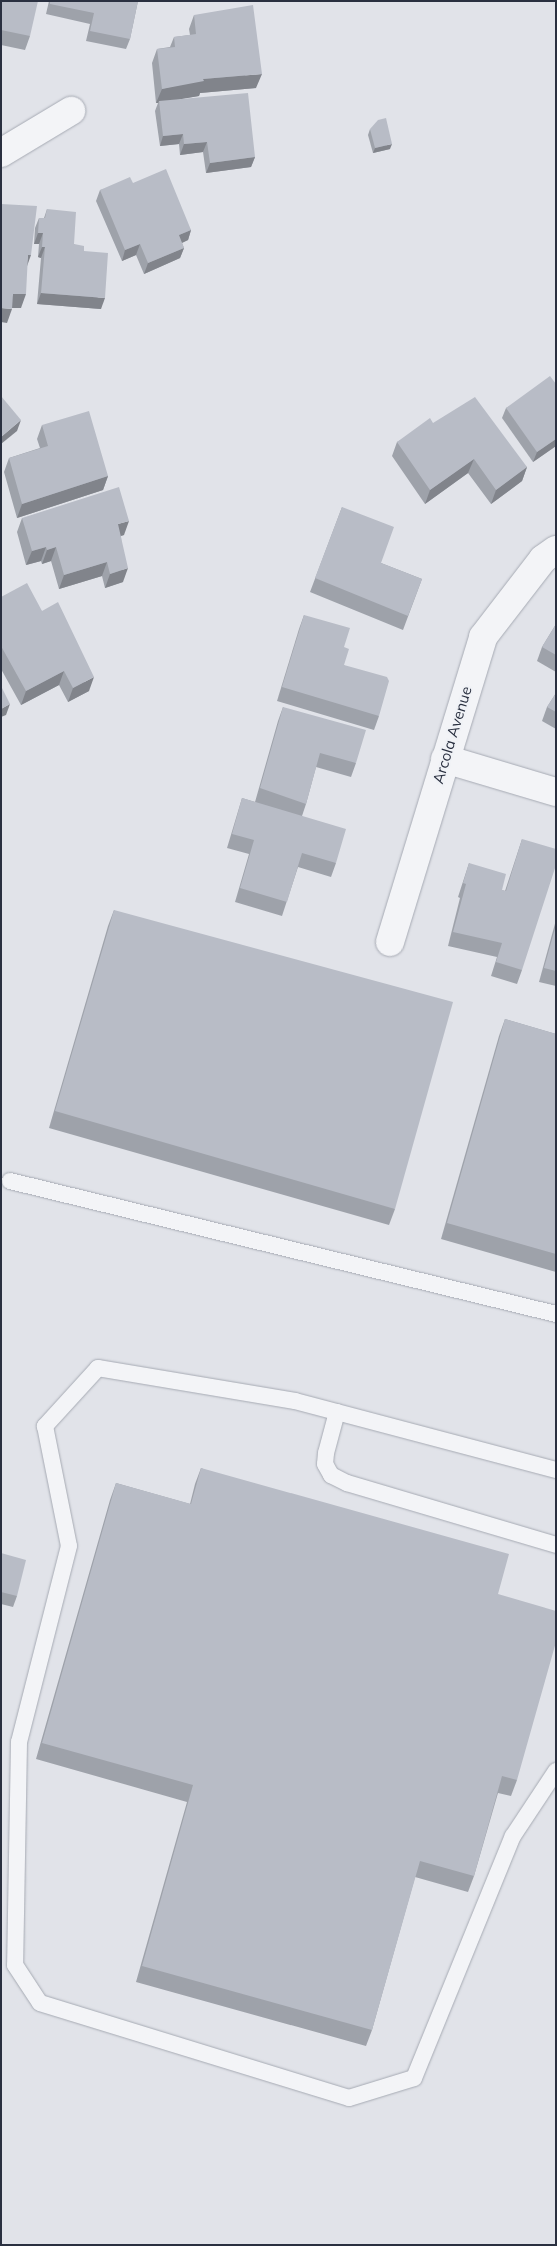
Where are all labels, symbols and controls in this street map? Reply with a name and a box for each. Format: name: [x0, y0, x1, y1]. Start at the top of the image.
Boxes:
street label: Arcola Avenue: [429, 684, 475, 786]

